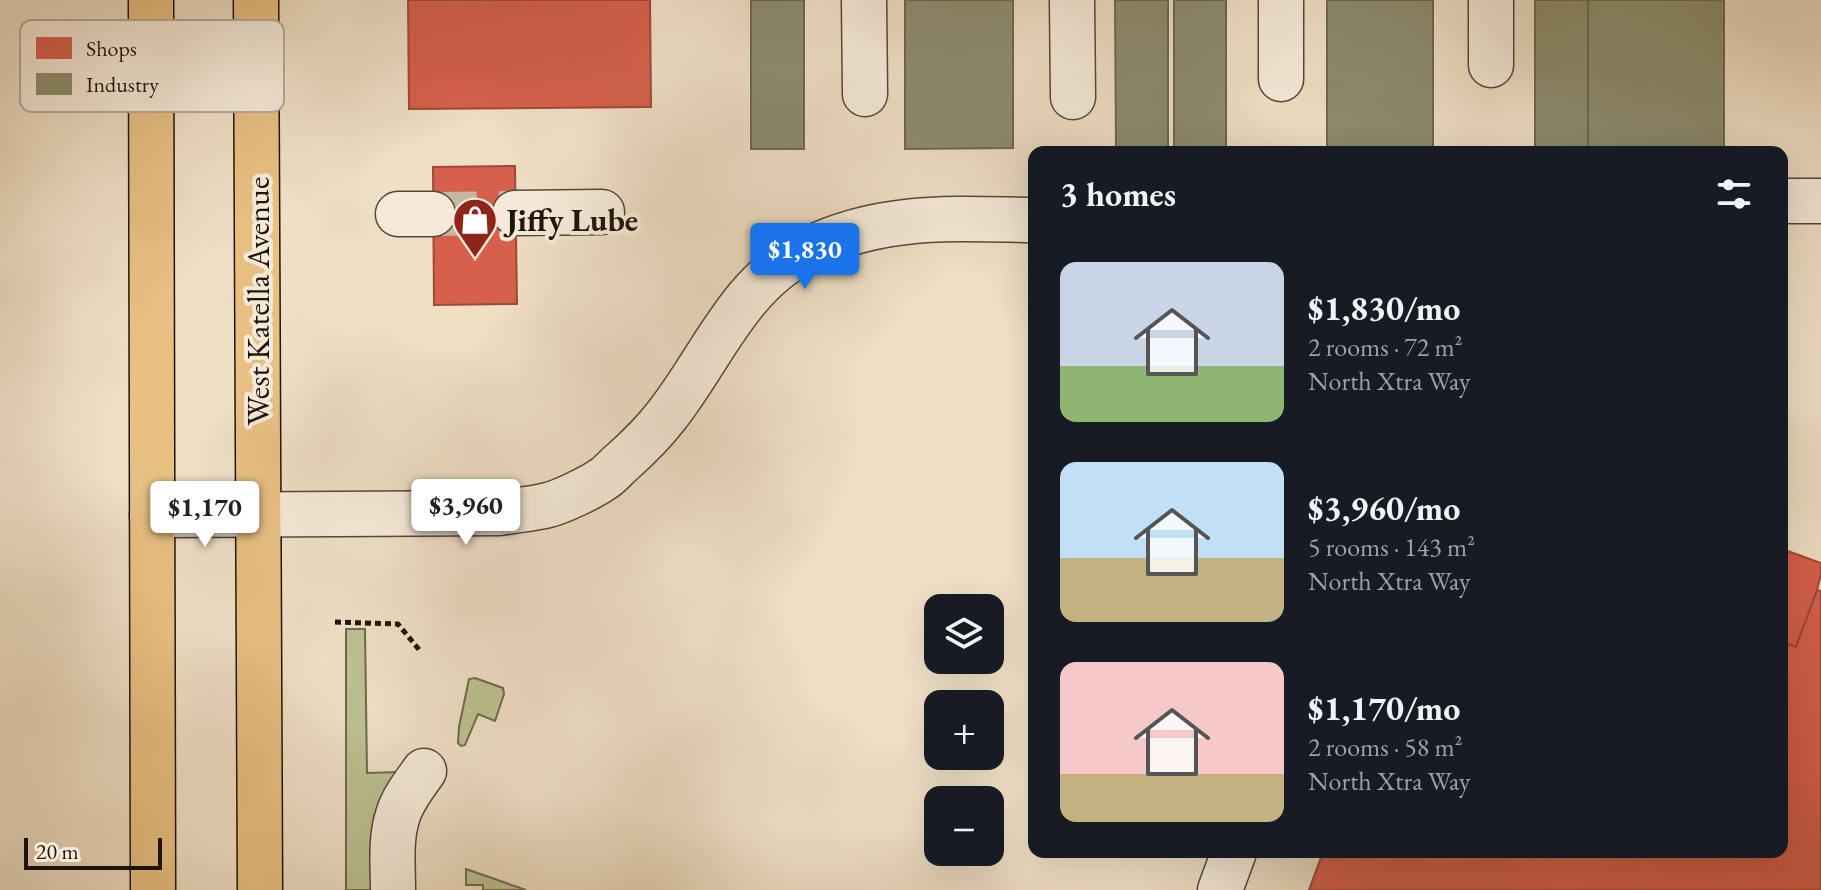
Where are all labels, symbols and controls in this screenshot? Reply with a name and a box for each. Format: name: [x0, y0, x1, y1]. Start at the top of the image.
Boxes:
legend: [20, 20, 284, 112]
text: Shops: [86, 34, 137, 63]
text: Industry: [86, 70, 159, 99]
text: 3 homes: [1060, 172, 1176, 216]
icon: filters: [1712, 172, 1756, 216]
street label: West Katella Avenue: [237, 177, 279, 425]
shop icon: Jiffy Lube: [451, 196, 499, 259]
place label: Jiffy Lube: [503, 199, 638, 241]
pin: $1,830: [740, 223, 870, 291]
text: $1,830: [768, 232, 842, 266]
text: $1,830/mo: [1308, 286, 1460, 330]
icon: home: [1124, 294, 1220, 390]
text: 2 rooms · 72 m²: [1308, 330, 1463, 364]
text: North Xtra Way: [1308, 364, 1470, 398]
pin: $3,960: [401, 479, 531, 547]
pin: $1,170: [140, 481, 270, 549]
text: $3,960/mo: [1308, 486, 1460, 530]
text: $3,960: [429, 488, 503, 522]
text: $1,170: [168, 490, 242, 524]
icon: home: [1124, 494, 1220, 590]
text: 5 rooms · 143 m²: [1308, 530, 1475, 564]
text: North Xtra Way: [1308, 564, 1470, 598]
map controls: [924, 594, 1004, 866]
button: layers: [924, 594, 1004, 674]
text: $1,170/mo: [1308, 686, 1460, 730]
button: +: [924, 690, 1004, 770]
icon: home: [1124, 694, 1220, 790]
text: 2 rooms · 58 m²: [1308, 730, 1463, 764]
text: North Xtra Way: [1308, 764, 1470, 798]
button: −: [924, 786, 1004, 866]
scale bar: [24, 834, 162, 870]
text: 20 m: [36, 837, 79, 866]

